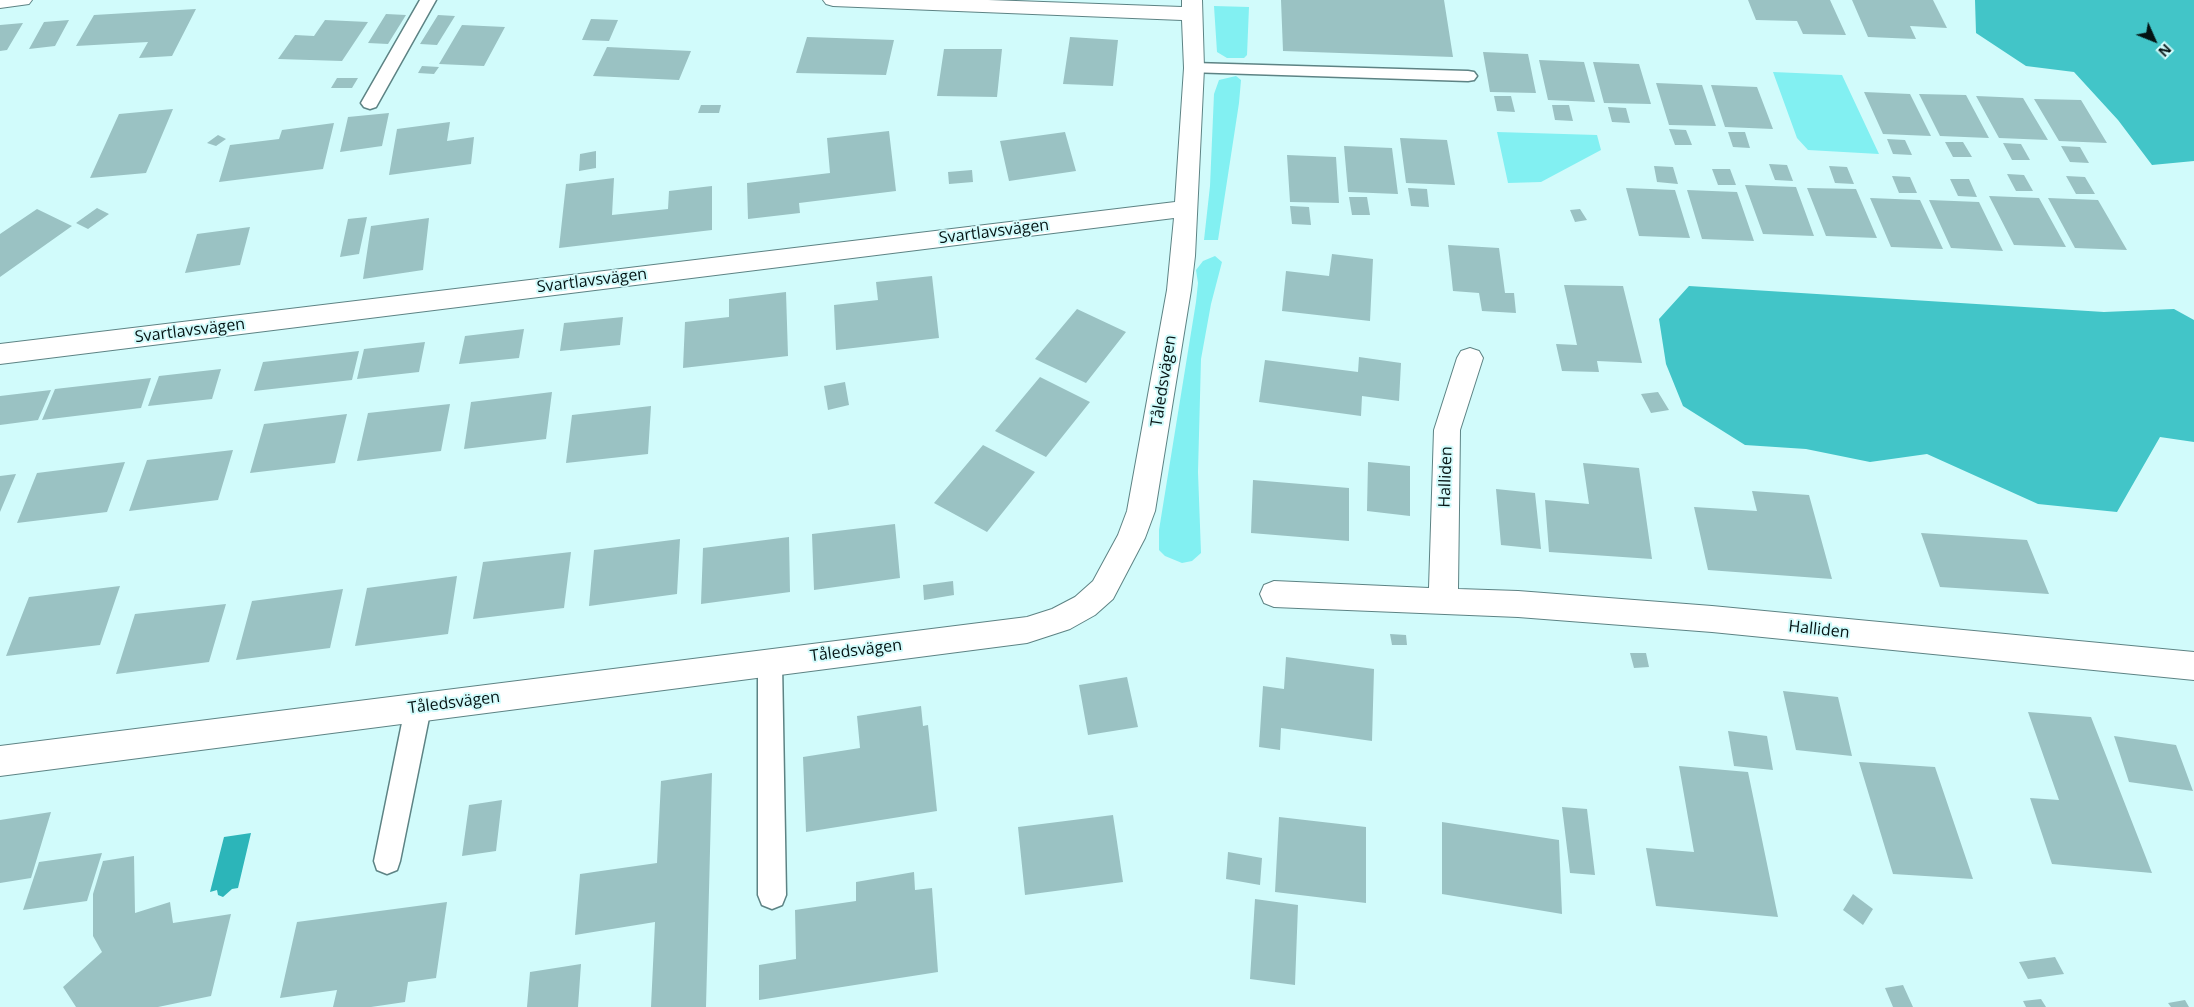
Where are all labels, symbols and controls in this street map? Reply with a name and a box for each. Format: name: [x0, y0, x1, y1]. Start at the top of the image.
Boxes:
north arrow: [2129, 15, 2179, 65]
text: N: [2154, 40, 2176, 61]
street label: Svartlavsvägen: [938, 216, 1050, 248]
street label: Svartlavsvägen: [536, 265, 648, 297]
street label: Svartlavsvägen: [134, 315, 246, 347]
street label: Tåledsvägen: [1147, 334, 1181, 428]
street label: Halliden: [1435, 446, 1457, 508]
street label: Halliden: [1787, 617, 1851, 643]
street label: Tåledsvägen: [809, 636, 903, 666]
street label: Tåledsvägen: [407, 688, 501, 718]

